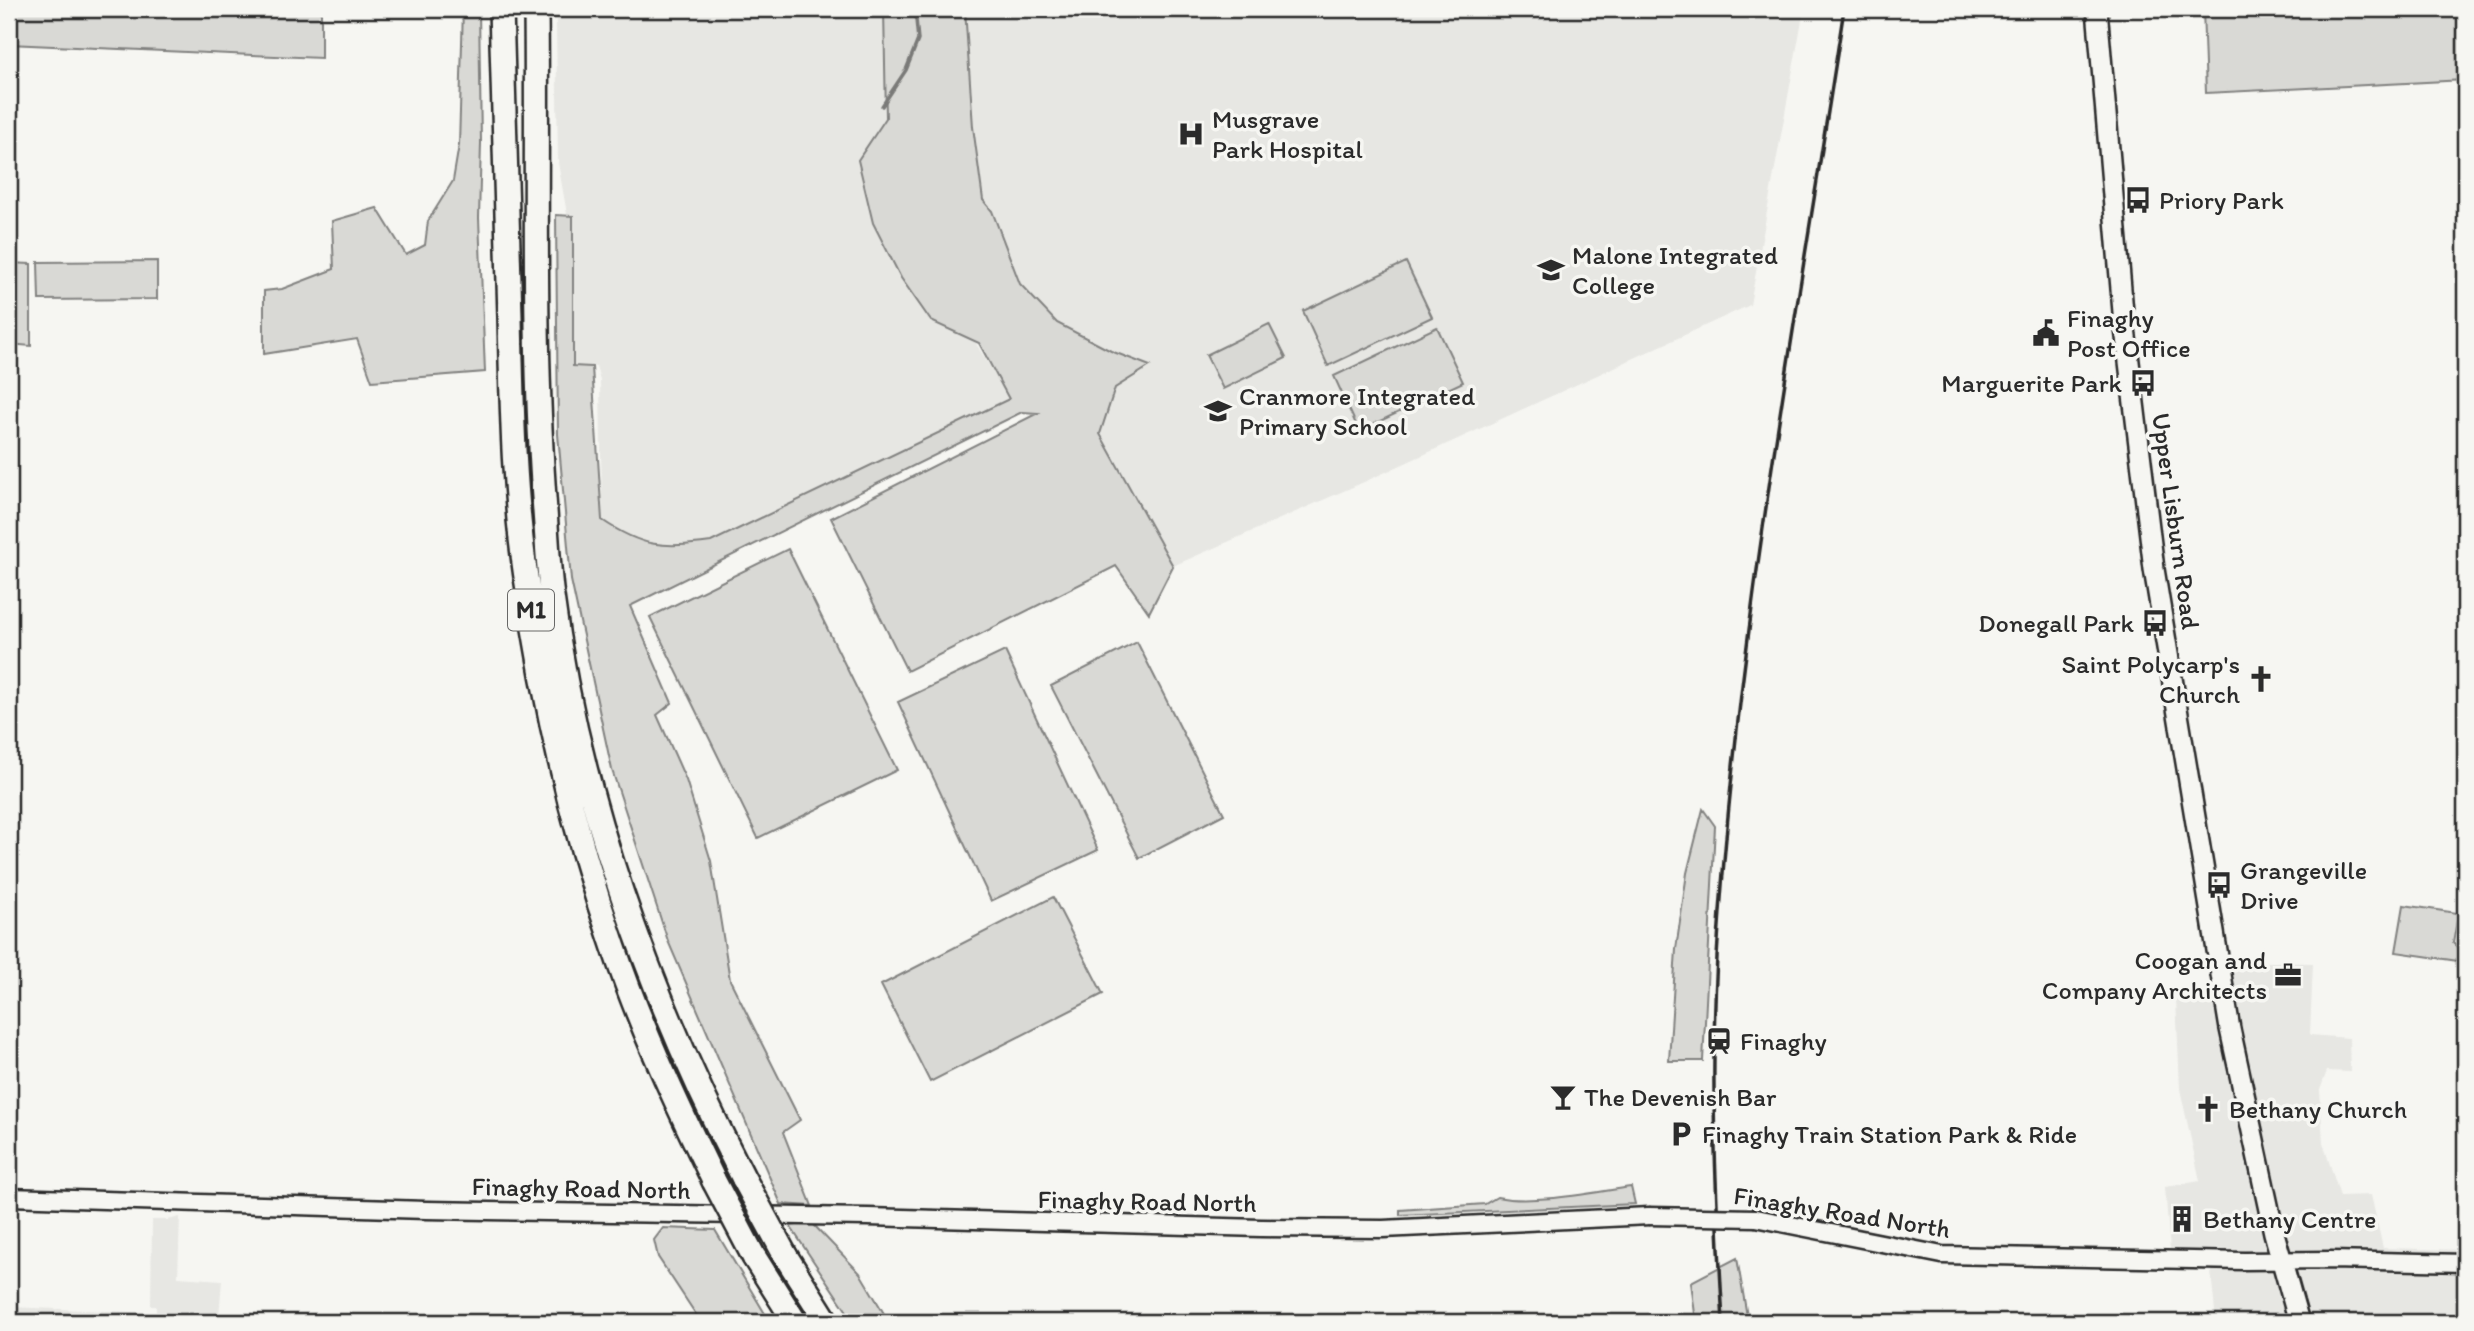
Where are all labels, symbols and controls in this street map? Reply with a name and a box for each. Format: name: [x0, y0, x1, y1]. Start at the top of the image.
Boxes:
place label: Musgrave Park Hospital: [1212, 103, 1363, 165]
hospital icon: Musgrave Park Hospital: [1176, 119, 1206, 149]
place label: Priory Park: [2159, 184, 2284, 216]
bus stop icon: Priory Park: [2123, 185, 2153, 215]
place label: Malone Integrated College: [1572, 239, 1778, 301]
school or university icon: Malone Integrated College: [1536, 255, 1566, 285]
place label: Finaghy Post Office: [2067, 302, 2191, 364]
public building icon: Finaghy Post Office: [2031, 318, 2061, 348]
place label: Marguerite Park: [1941, 367, 2123, 399]
bus stop icon: Marguerite Park: [2128, 368, 2158, 398]
place label: Cranmore Integrated Primary School: [1239, 380, 1476, 442]
school or university icon: Cranmore Integrated Primary School: [1203, 396, 1233, 426]
street label: Upper Lisburn Road: [2145, 411, 2207, 631]
road number: M1: [508, 590, 554, 630]
place label: Donegall Park: [1978, 607, 2135, 639]
bus stop icon: Donegall Park: [2140, 608, 2170, 638]
place label: Saint Polycarp's Church: [2061, 648, 2240, 710]
church icon: Saint Polycarp's Church: [2246, 664, 2276, 694]
place label: Grangeville Drive: [2240, 854, 2367, 916]
bus stop icon: Grangeville Drive: [2204, 870, 2234, 900]
place label: Coogan and Company Architects: [2042, 944, 2268, 1006]
office icon: Coogan and Company Architects: [2273, 960, 2303, 990]
place label: Finaghy: [1740, 1025, 1827, 1057]
station icon: Finaghy: [1704, 1026, 1734, 1056]
place label: The Devenish Bar: [1584, 1081, 1777, 1113]
bar icon: The Devenish Bar: [1548, 1082, 1578, 1112]
place label: Bethany Church: [2229, 1093, 2407, 1125]
church icon: Bethany Church: [2193, 1094, 2223, 1124]
place label: Finaghy Train Station Park & Ride: [1702, 1118, 2077, 1150]
parking icon: Finaghy Train Station Park & Ride: [1666, 1119, 1696, 1149]
street label: Finaghy Road North: [471, 1170, 691, 1206]
street label: Finaghy Road North: [1731, 1179, 1953, 1245]
street label: Finaghy Road North: [1037, 1183, 1257, 1219]
place label: Bethany Centre: [2203, 1203, 2376, 1235]
building icon: Bethany Centre: [2167, 1204, 2197, 1234]

